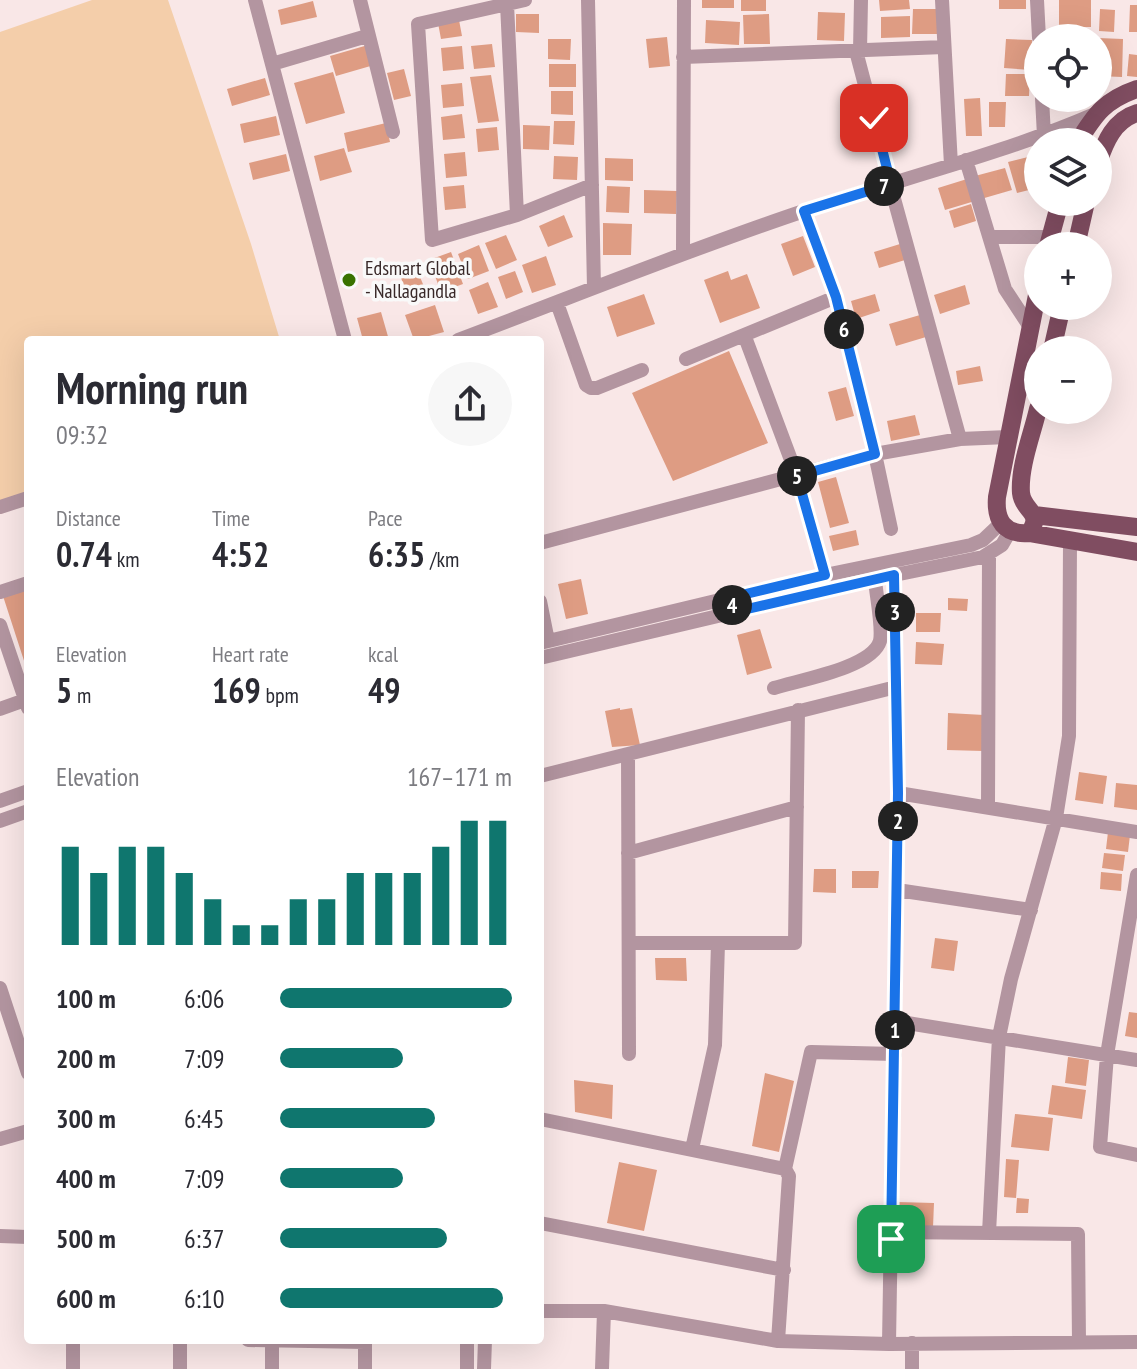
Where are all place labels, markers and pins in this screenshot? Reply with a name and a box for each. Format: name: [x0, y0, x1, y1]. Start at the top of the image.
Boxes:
pin: [840, 84, 908, 152]
pin: 7: [864, 166, 904, 206]
place label: Edsmart Global - Nallagandla: [365, 255, 471, 304]
marker: Edsmart Global - Nallagandla: [340, 271, 358, 289]
pin: 6: [824, 309, 864, 349]
pin: 5: [777, 456, 817, 496]
pin: 4: [712, 585, 752, 625]
pin: 3: [875, 592, 915, 632]
pin: 2: [878, 801, 918, 841]
pin: 1: [875, 1010, 915, 1050]
pin: [857, 1205, 925, 1273]

